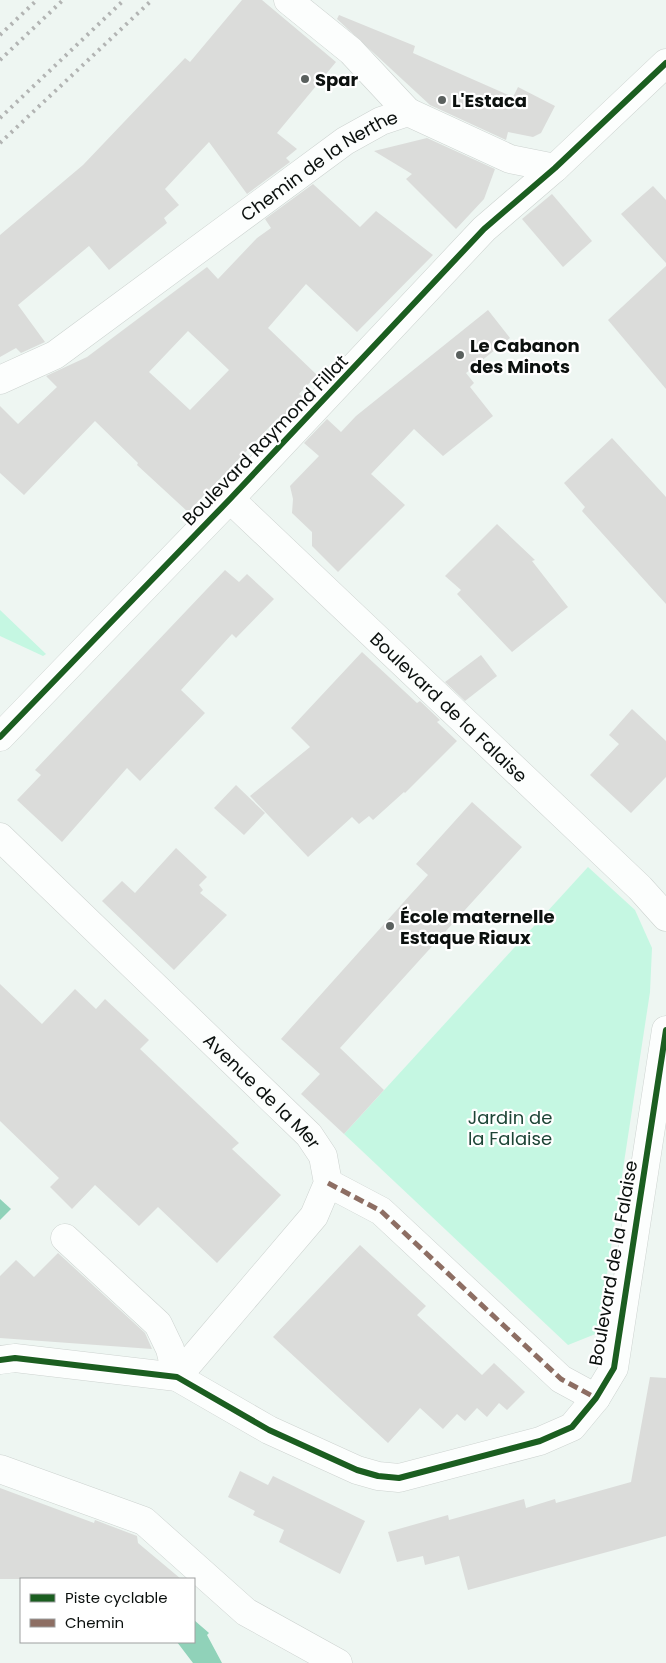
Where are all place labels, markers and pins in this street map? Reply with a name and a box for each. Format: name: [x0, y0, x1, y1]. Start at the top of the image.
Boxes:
place label: Spar: [315, 67, 359, 92]
marker: Spar: [299, 73, 311, 85]
place label: L'Estaca: [452, 88, 527, 113]
marker: L'Estaca: [436, 94, 448, 106]
place label: Le Cabanon des Minots: [470, 333, 580, 379]
marker: Le Cabanon des Minots: [454, 349, 466, 361]
place label: École maternelle Estaque Riaux: [400, 904, 555, 950]
marker: École maternelle Estaque Riaux: [384, 920, 396, 932]

